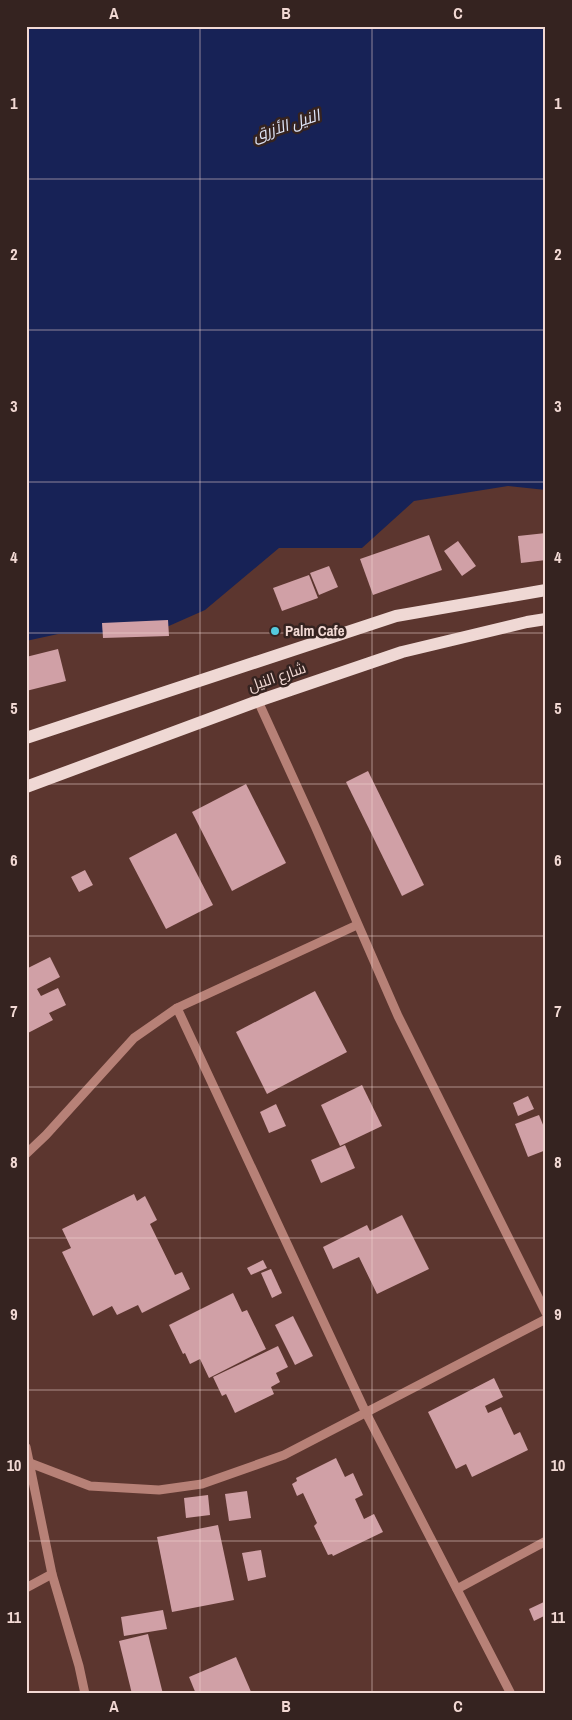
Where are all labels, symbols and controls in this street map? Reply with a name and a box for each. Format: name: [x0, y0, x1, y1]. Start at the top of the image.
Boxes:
text: A: [109, 2, 119, 24]
text: B: [281, 2, 291, 24]
text: C: [453, 2, 463, 24]
text: 1: [10, 92, 18, 114]
text: 1: [554, 92, 562, 114]
water label: النيل الأزرق: [249, 103, 324, 146]
text: 2: [10, 243, 18, 265]
text: 2: [554, 243, 562, 265]
text: 3: [10, 395, 18, 417]
text: 3: [554, 395, 562, 417]
text: 4: [10, 546, 18, 568]
text: 4: [554, 546, 562, 568]
place label: Palm Cafe: [285, 620, 345, 641]
marker: Palm Cafe: [269, 625, 281, 637]
street label: شارع النيل: [245, 657, 309, 697]
text: 5: [10, 697, 18, 719]
text: 5: [554, 697, 562, 719]
text: 6: [10, 849, 18, 871]
text: 6: [554, 849, 562, 871]
text: 7: [10, 1000, 18, 1022]
text: 7: [554, 1000, 562, 1022]
text: 8: [10, 1151, 18, 1173]
text: 8: [554, 1151, 562, 1173]
text: 9: [10, 1303, 18, 1325]
text: 9: [554, 1303, 562, 1325]
text: 10: [7, 1454, 21, 1476]
text: 10: [551, 1454, 565, 1476]
text: 11: [7, 1606, 22, 1628]
text: 11: [551, 1606, 566, 1628]
text: A: [109, 1695, 119, 1717]
text: B: [281, 1695, 291, 1717]
text: C: [453, 1695, 463, 1717]

